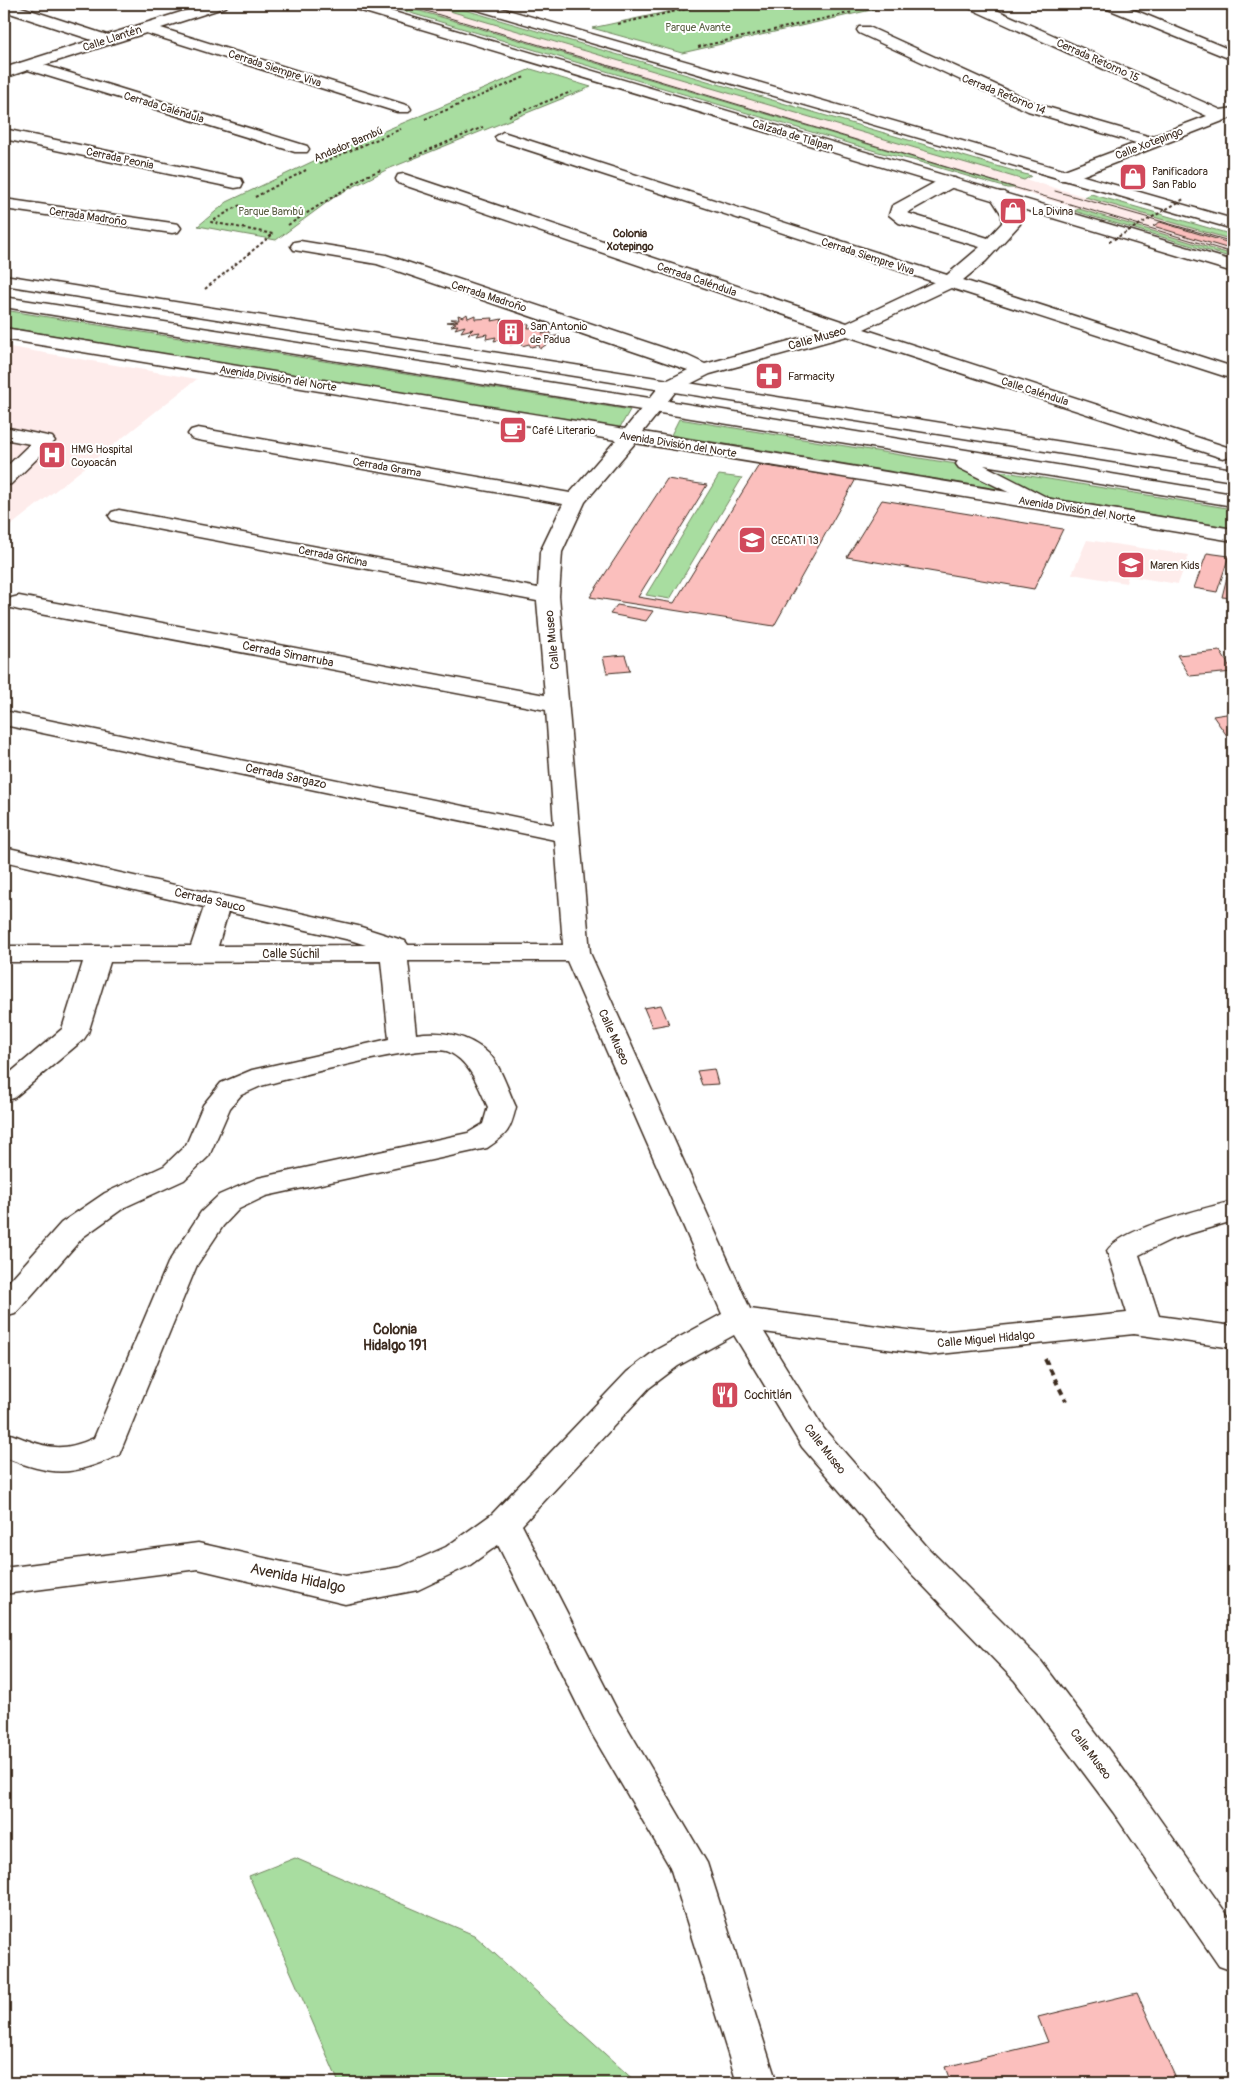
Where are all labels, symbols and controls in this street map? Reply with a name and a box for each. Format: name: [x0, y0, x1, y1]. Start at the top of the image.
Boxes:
park label: Parque Avante: [665, 21, 731, 34]
street label: Calle Llantén: [81, 23, 143, 54]
street label: Cerrada Retorno 15: [1054, 36, 1141, 85]
street label: Cerrada Siempre Viva: [227, 47, 323, 90]
street label: Cerrada Retorno 14: [960, 72, 1048, 117]
street label: Cerrada Caléndula: [122, 89, 206, 126]
street label: Calzada de Tlalpan: [751, 117, 835, 154]
street label: Andador Bambú: [312, 124, 385, 165]
street label: Calle Xotepingo: [1113, 125, 1185, 162]
street label: Cerrada Peonia: [85, 145, 155, 172]
shop icon: Panificadora San Pablo: [1118, 162, 1148, 192]
place label: Panificadora San Pablo: [1152, 165, 1208, 191]
shop icon: La Divina: [998, 196, 1028, 226]
street label: Cerrada Madroño: [48, 205, 128, 228]
park label: Parque Bambú: [238, 205, 304, 218]
place label: La Divina: [1032, 205, 1073, 218]
district label: Colonia Xotepingo: [607, 227, 653, 253]
street label: Cerrada Siempre Viva: [820, 235, 916, 278]
street label: Cerrada Caléndula: [655, 260, 738, 299]
street label: Cerrada Madroño: [450, 278, 528, 315]
building icon: San Antonio de Padua: [496, 317, 526, 347]
place label: San Antonio de Padua: [530, 320, 587, 346]
street label: Calle Museo: [786, 323, 848, 354]
pharmacy icon: Farmacity: [754, 361, 784, 391]
street label: Avenida División del Norte: [218, 363, 338, 394]
place label: Farmacity: [788, 370, 835, 383]
street label: Calle Caléndula: [999, 374, 1070, 409]
cafe icon: Café Literario: [498, 415, 528, 445]
place label: Café Literario: [532, 424, 596, 437]
street label: Avenida División del Norte: [618, 429, 738, 460]
hospital icon: HMG Hospital Coyoacán: [37, 440, 67, 470]
place label: HMG Hospital Coyoacán: [71, 443, 133, 469]
street label: Cerrada Grama: [352, 455, 422, 480]
street label: Avenida División del Norte: [1017, 494, 1137, 525]
school or university icon: CECATI 13: [737, 525, 767, 555]
place label: CECATI 13: [771, 534, 819, 547]
street label: Cerrada Gricina: [297, 543, 369, 570]
school or university icon: Maren Kids: [1116, 550, 1146, 580]
place label: Maren Kids: [1150, 559, 1200, 572]
street label: Calle Museo: [542, 609, 563, 670]
street label: Cerrada Simarruba: [241, 638, 335, 671]
street label: Cerrada Sargazo: [244, 761, 328, 793]
street label: Cerrada Sauco: [173, 885, 247, 916]
street label: Calle Súchil: [262, 947, 320, 962]
street label: Calle Museo: [595, 1007, 633, 1068]
district label: Colonia Hidalgo 191: [363, 1321, 427, 1354]
street label: Calle Miguel Hidalgo: [937, 1328, 1036, 1351]
restaurant icon: Cochitlán: [710, 1380, 740, 1410]
place label: Cochitlán: [744, 1388, 792, 1403]
street label: Calle Museo: [800, 1421, 849, 1478]
street label: Avenida Hidalgo: [248, 1559, 347, 1598]
street label: Calle Museo: [1067, 1726, 1115, 1783]

